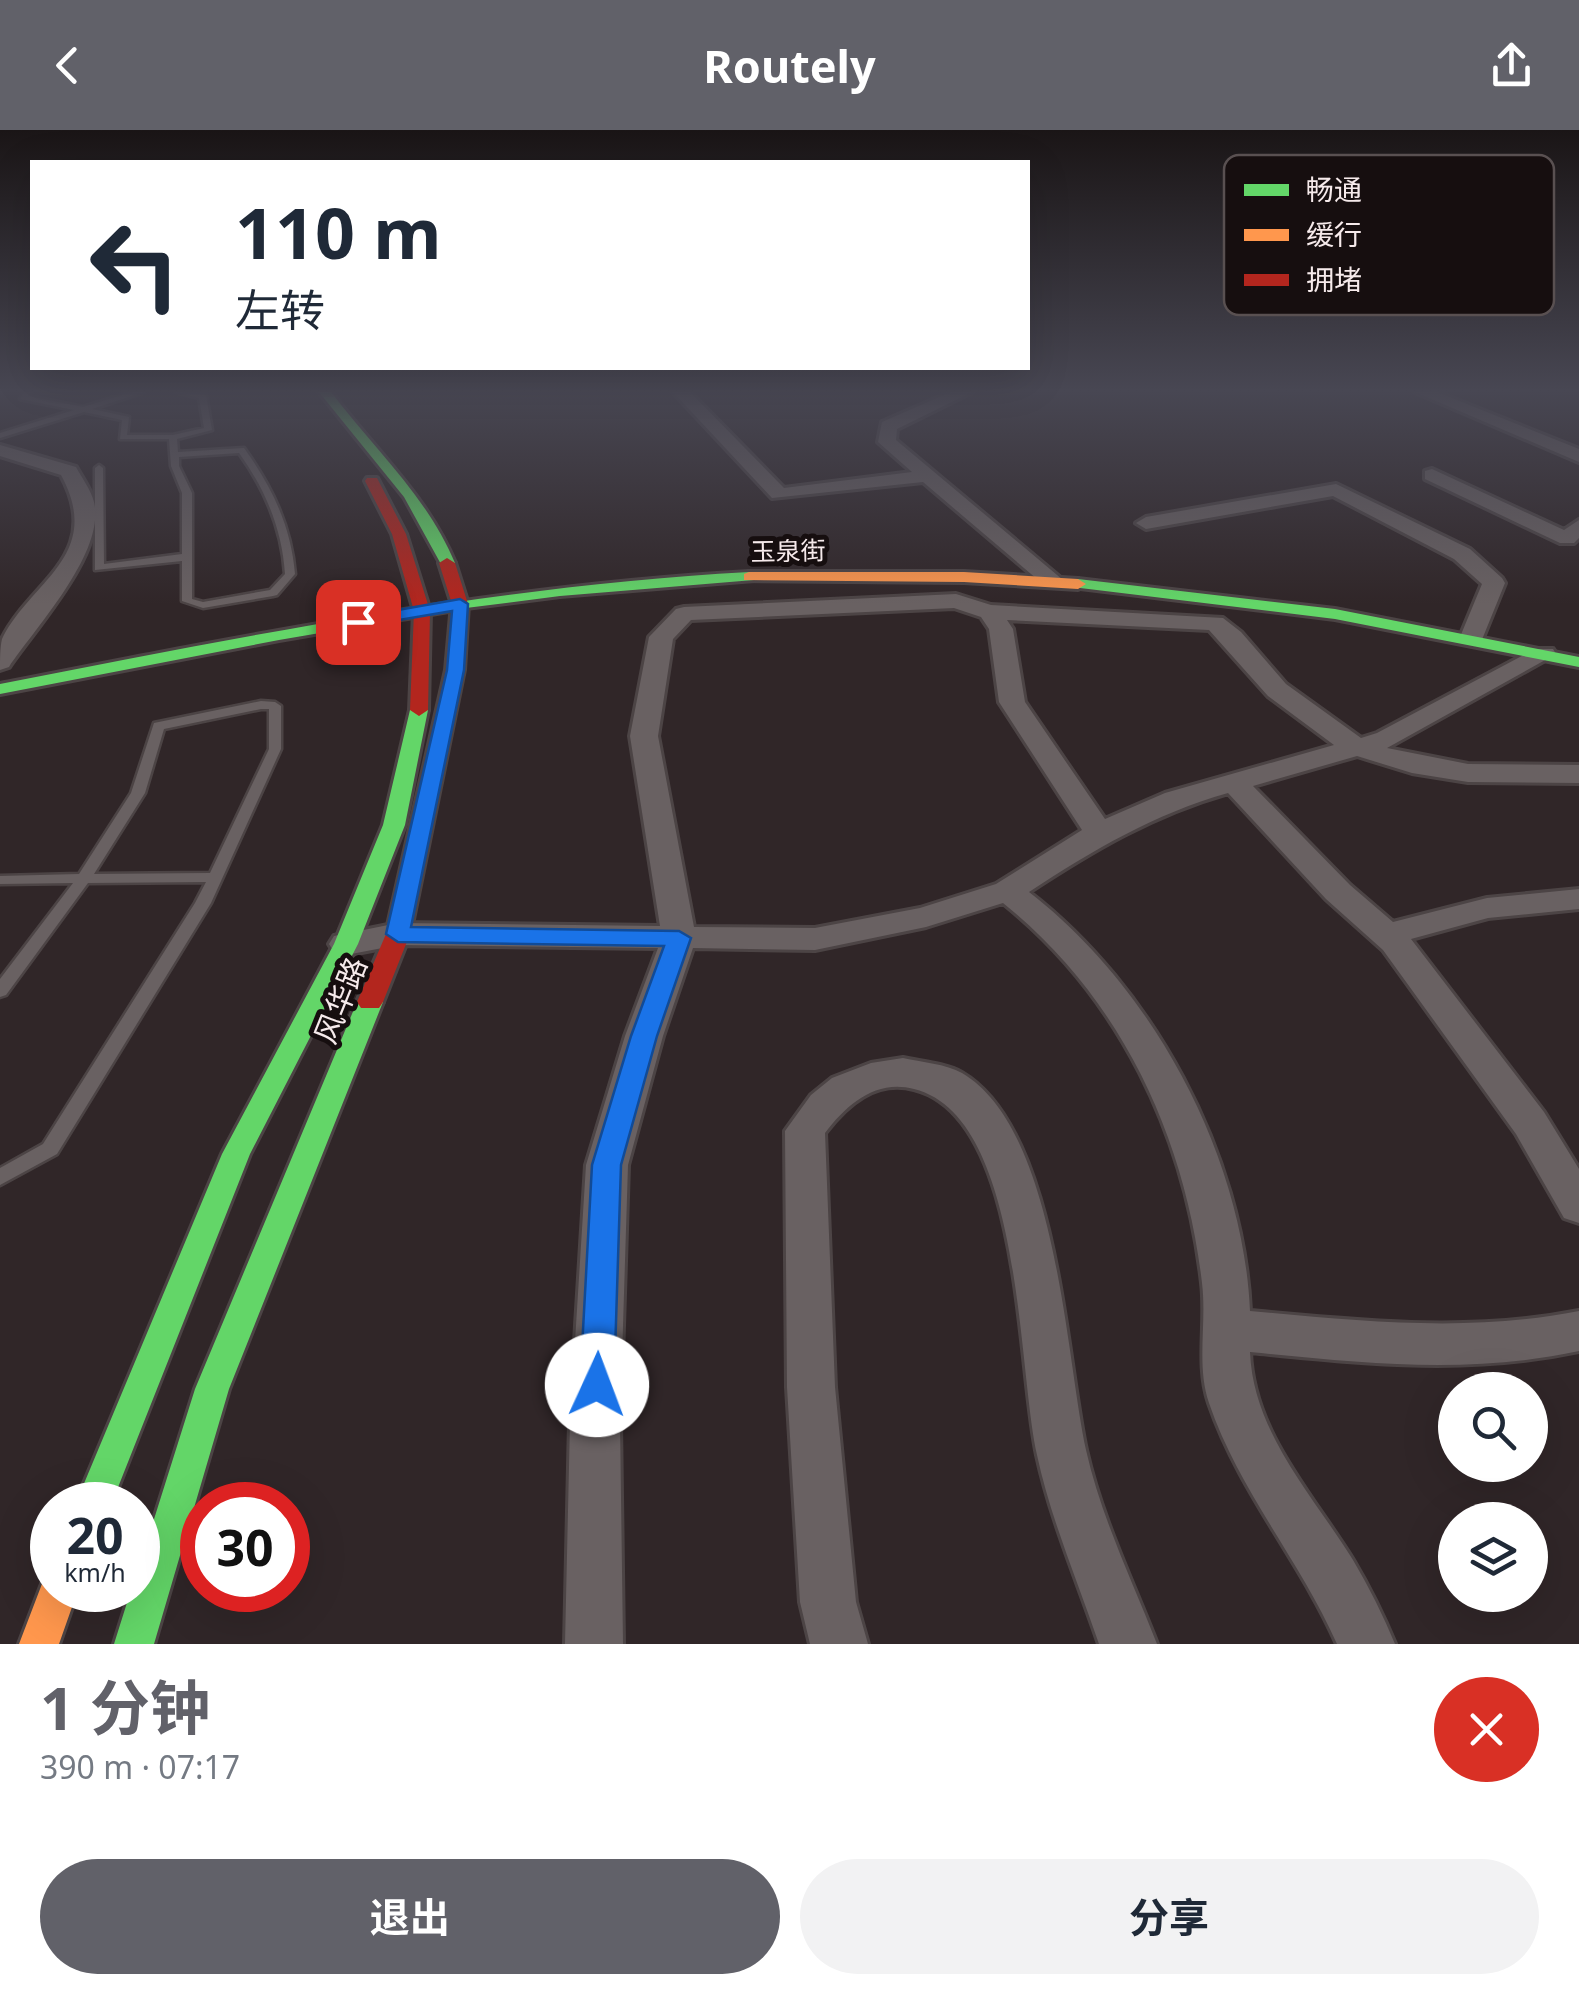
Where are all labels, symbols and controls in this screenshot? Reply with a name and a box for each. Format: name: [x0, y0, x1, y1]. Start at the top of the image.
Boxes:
text: Routely: [703, 35, 876, 96]
icon: back: [40, 38, 95, 93]
icon: share: [1484, 38, 1539, 93]
legend: [1224, 155, 1554, 315]
text: 畅通: [1306, 170, 1362, 208]
text: 110 m: [235, 184, 442, 280]
icon: left: [70, 200, 200, 330]
text: 缓行: [1306, 215, 1362, 253]
text: 拥堵: [1306, 260, 1362, 298]
text: 左转: [235, 279, 325, 340]
street label: 玉泉街: [750, 532, 826, 568]
pin: [316, 580, 401, 665]
icon: arrive: [331, 595, 386, 650]
street label: 风华路: [304, 951, 376, 1049]
position arrow: [545, 1333, 649, 1437]
map controls: [1438, 1372, 1548, 1612]
button: search: [1438, 1372, 1548, 1482]
speed limit sign: 30: [180, 1482, 310, 1612]
text: 20: [66, 1501, 124, 1569]
button: layers: [1438, 1502, 1548, 1612]
text: km/h: [64, 1555, 126, 1589]
text: 1 分钟: [40, 1666, 210, 1748]
button: close: [1434, 1677, 1539, 1782]
text: 390 m · 07:17: [40, 1745, 240, 1788]
button: 退出: [40, 1859, 780, 1974]
button: 分享: [800, 1859, 1539, 1974]

